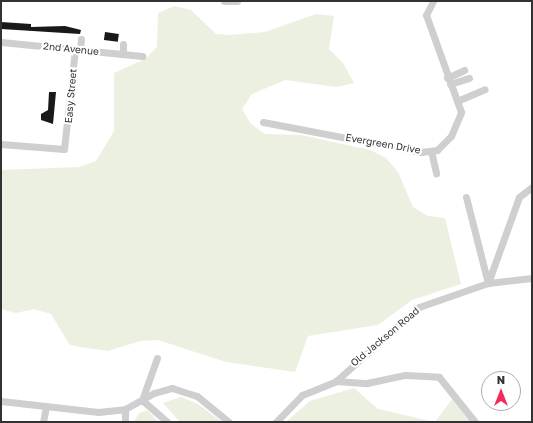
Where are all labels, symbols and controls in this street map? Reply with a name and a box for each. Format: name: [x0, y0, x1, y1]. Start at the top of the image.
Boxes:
street label: 2nd Avenue: [43, 40, 99, 58]
street label: Easy Street: [63, 68, 79, 124]
street label: Evergreen Drive: [345, 131, 421, 157]
street label: Old Jackson Road: [348, 305, 422, 369]
north arrow: [481, 371, 521, 411]
text: N: [497, 373, 505, 386]

